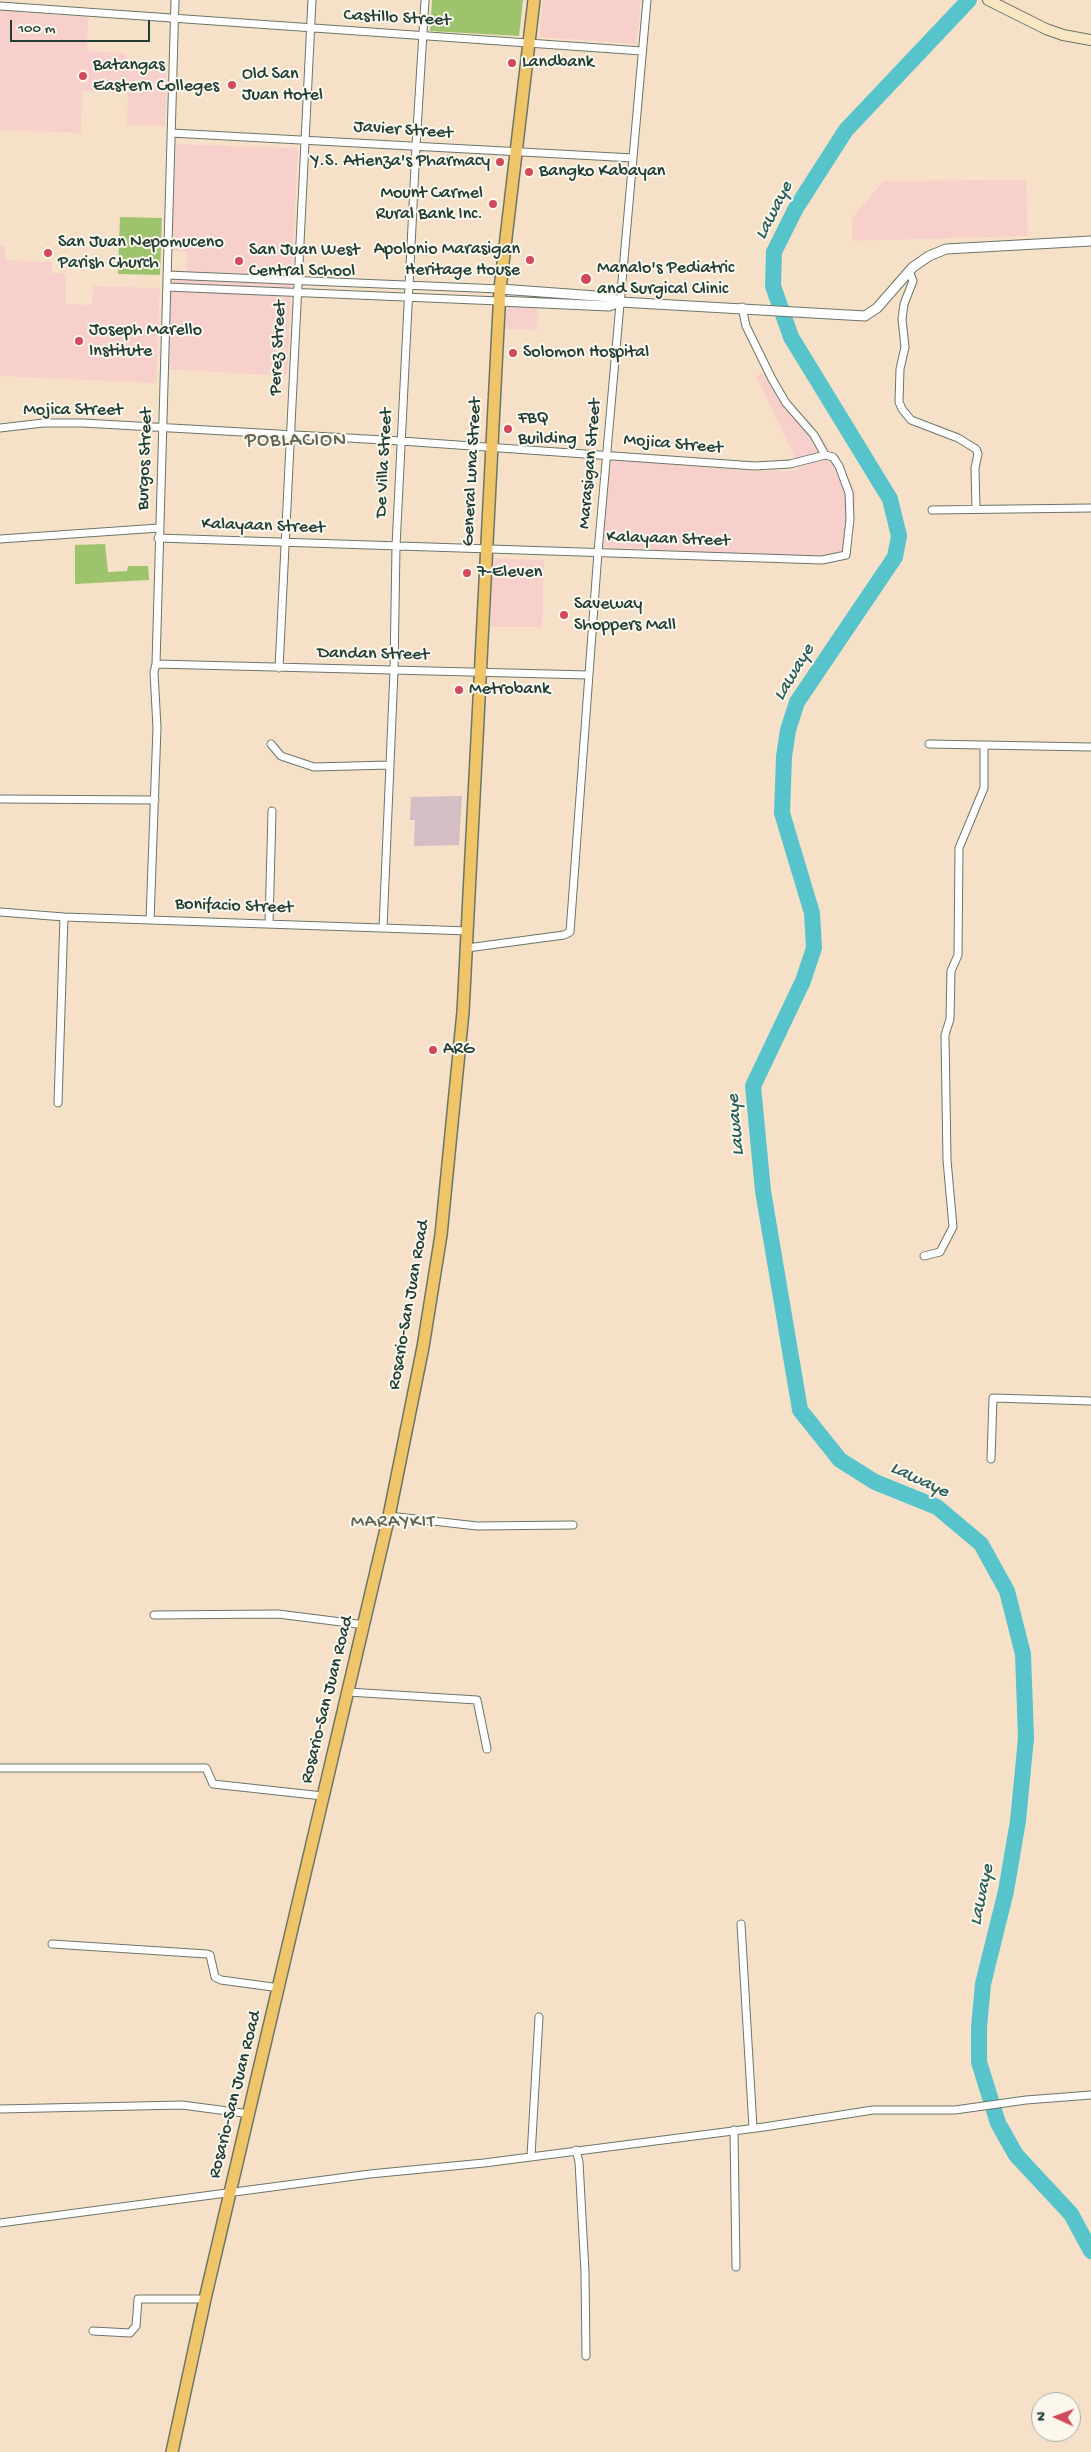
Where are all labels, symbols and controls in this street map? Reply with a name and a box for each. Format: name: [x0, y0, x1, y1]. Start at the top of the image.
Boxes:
street label: Castillo Street: [343, 5, 451, 33]
scale bar: [12, 10, 152, 42]
text: 100 m: [18, 20, 55, 38]
place label: Landbank: [522, 52, 594, 74]
place label: Batangas Eastern Colleges: [93, 55, 219, 98]
marker: Landbank: [506, 57, 518, 69]
place label: Old San Juan Hotel: [242, 64, 323, 106]
marker: Batangas Eastern Colleges: [77, 70, 89, 82]
marker: Old San Juan Hotel: [226, 79, 238, 91]
street label: Javier Street: [353, 117, 453, 145]
place label: Y.S. Atienza's Pharmacy: [311, 151, 490, 173]
marker: Y.S. Atienza's Pharmacy: [494, 156, 506, 168]
place label: Bangko Kabayan: [539, 161, 665, 183]
marker: Bangko Kabayan: [523, 166, 535, 178]
water label: Lawaye: [751, 178, 799, 244]
place label: Mount Carmel Rural Bank Inc.: [376, 183, 483, 225]
marker: Mount Carmel Rural Bank Inc.: [487, 198, 499, 210]
place label: San Juan Nepomuceno Parish Church: [58, 232, 224, 274]
place label: Apolonio Marasigan Heritage House: [374, 239, 520, 282]
place label: San Juan West Central School: [249, 240, 360, 282]
marker: San Juan Nepomuceno Parish Church: [42, 247, 54, 259]
marker: Apolonio Marasigan Heritage House: [524, 254, 536, 266]
marker: San Juan West Central School: [233, 255, 245, 267]
place label: Manalo's Pediatric and Surgical Clinic: [597, 258, 734, 300]
marker: Manalo's Pediatric and Surgical Clinic: [579, 272, 593, 286]
street label: Perez Street: [266, 300, 292, 396]
place label: Joseph Marello Institute: [89, 320, 202, 362]
marker: Joseph Marello Institute: [73, 335, 85, 347]
place label: Solomon Hospital: [523, 342, 649, 364]
marker: Solomon Hospital: [507, 347, 519, 359]
street label: General Luna Street: [458, 397, 488, 547]
street label: Marasigan Street: [575, 398, 607, 530]
street label: Mojica Street: [23, 400, 123, 422]
street label: Burgos Street: [133, 407, 159, 511]
street label: De Villa Street: [371, 408, 399, 518]
place label: FBQ Building: [518, 408, 577, 450]
marker: FBQ Building: [502, 423, 514, 435]
district label: POBLACION: [244, 430, 348, 454]
street label: Mojica Street: [623, 430, 723, 460]
street label: Kalayaan Street: [201, 514, 325, 540]
street label: Kalayaan Street: [606, 527, 730, 553]
place label: 7-Eleven: [477, 562, 542, 584]
marker: 7-Eleven: [461, 567, 473, 579]
place label: Saveway Shoppers Mall: [574, 594, 676, 636]
marker: Saveway Shoppers Mall: [558, 609, 570, 621]
water label: Lawaye: [769, 641, 821, 705]
street label: Dandan Street: [317, 643, 429, 667]
place label: Metrobank: [469, 679, 550, 701]
marker: Metrobank: [453, 684, 465, 696]
street label: Bonifacio Street: [175, 894, 293, 920]
place label: ARG: [443, 1039, 474, 1061]
marker: ARG: [427, 1044, 439, 1056]
water label: Lawaye: [723, 1093, 751, 1157]
street label: Rosario-San Juan Road: [384, 1218, 436, 1392]
water label: Lawaye: [886, 1458, 952, 1504]
district label: MARAYKIT: [350, 1512, 436, 1534]
street label: Rosario-San Juan Road: [297, 1614, 359, 1786]
water label: Lawaye: [965, 1862, 1001, 1928]
street label: Rosario-San Juan Road: [205, 2009, 267, 2181]
north arrow: [1031, 2392, 1081, 2442]
text: N: [1033, 2412, 1050, 2421]

